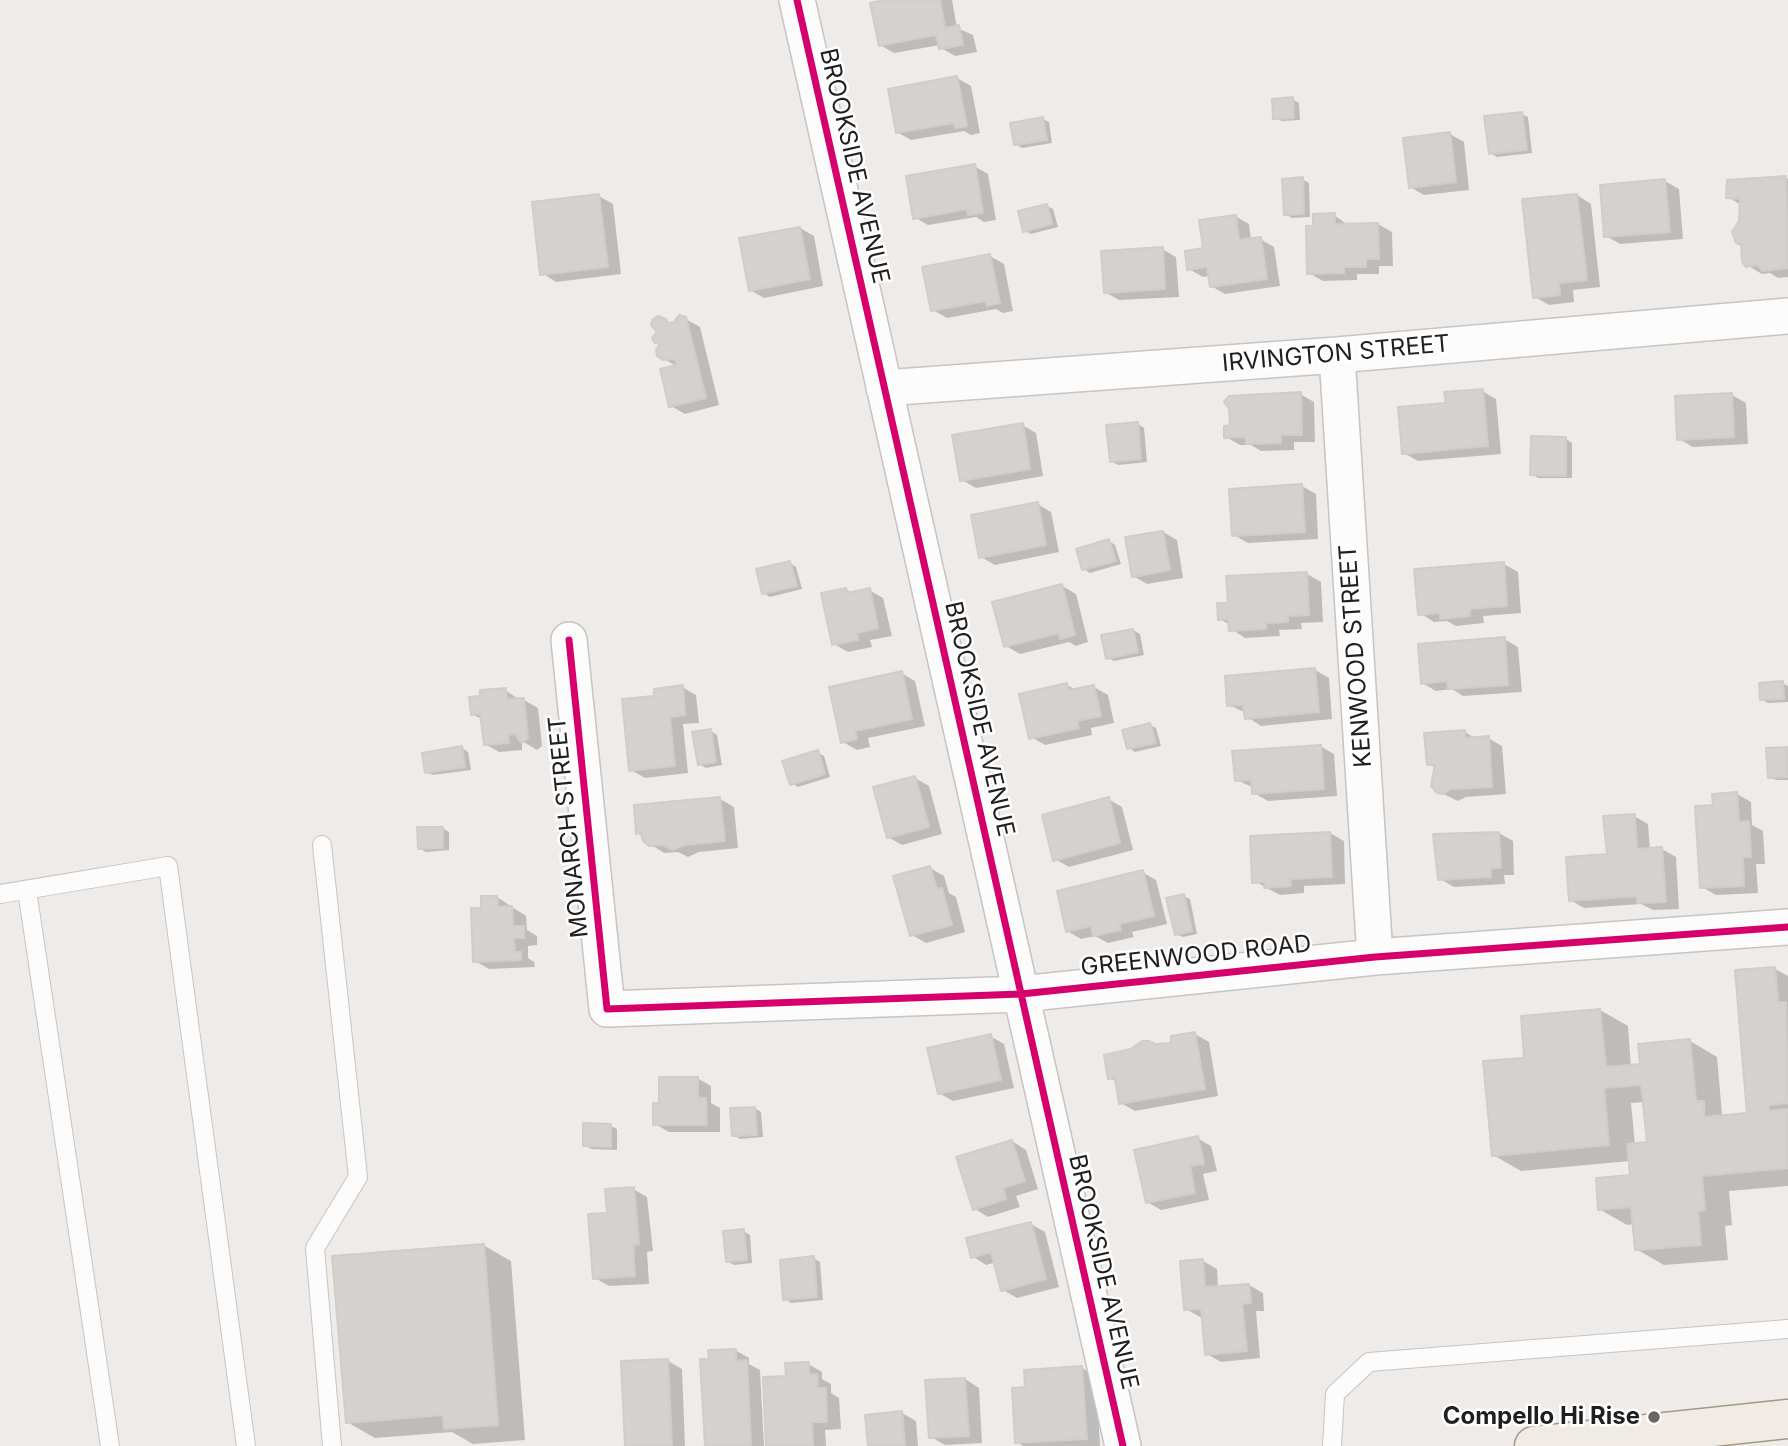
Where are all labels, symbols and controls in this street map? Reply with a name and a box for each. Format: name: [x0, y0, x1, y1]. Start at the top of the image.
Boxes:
street label: BROOKSIDE AVENUE: [813, 46, 895, 286]
street label: IRVINGTON STREET: [1221, 330, 1451, 378]
street label: KENWOOD STREET: [1334, 543, 1378, 769]
street label: BROOKSIDE AVENUE: [938, 599, 1020, 839]
street label: MONARCH STREET: [543, 715, 595, 939]
street label: GREENWOOD ROAD: [1079, 930, 1313, 982]
street label: BROOKSIDE AVENUE: [1062, 1152, 1144, 1392]
place label: Compello Hi Rise: [1443, 1403, 1640, 1431]
marker: Compello Hi Rise: [1646, 1409, 1662, 1425]

